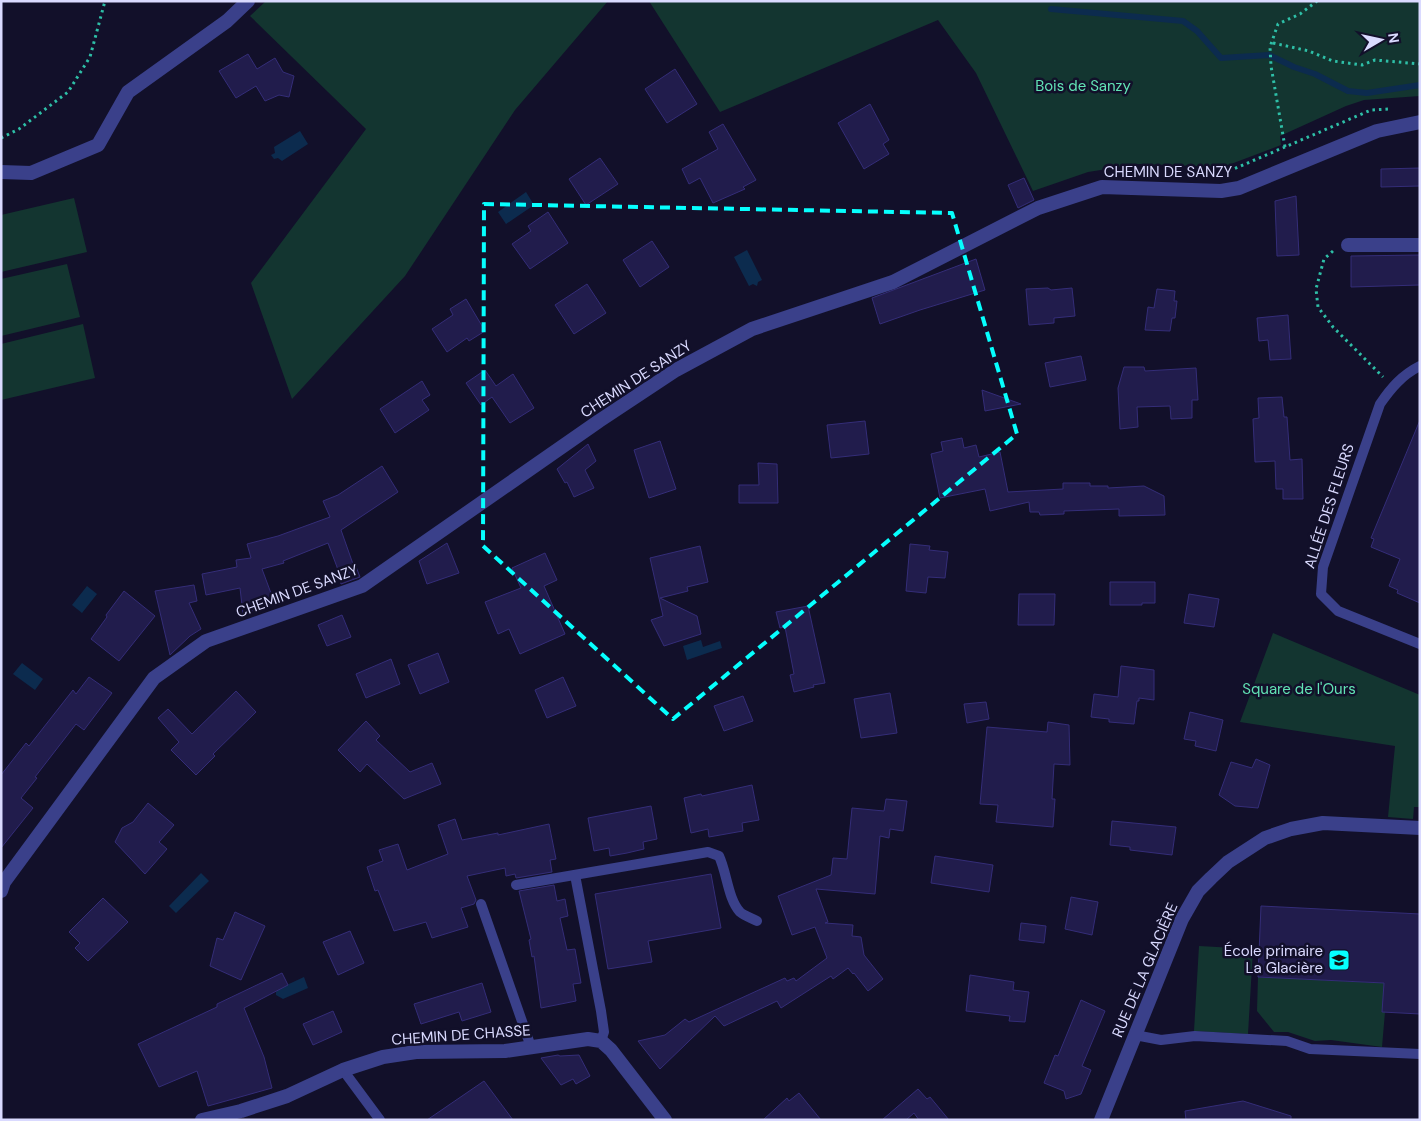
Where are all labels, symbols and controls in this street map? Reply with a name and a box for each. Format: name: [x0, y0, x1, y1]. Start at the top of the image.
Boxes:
north arrow: [1356, 15, 1406, 65]
text: N: [1384, 32, 1404, 44]
park label: Bois de Sanzy: [1035, 76, 1131, 96]
street label: CHEMIN DE SANZY: [1104, 162, 1233, 182]
street label: CHEMIN DE SANZY: [577, 335, 696, 422]
street label: ALLÉE DES FLEURS: [1299, 441, 1359, 571]
street label: CHEMIN DE SANZY: [233, 560, 361, 622]
park label: Square de l'Ours: [1242, 679, 1356, 699]
street label: RUE DE LA GLACIÈRE: [1108, 900, 1182, 1040]
place label: École primaire La Glacière: [1224, 941, 1323, 978]
school or university icon: École primaire La Glacière: [1327, 948, 1351, 972]
street label: CHEMIN DE CHASSE: [391, 1020, 531, 1050]

